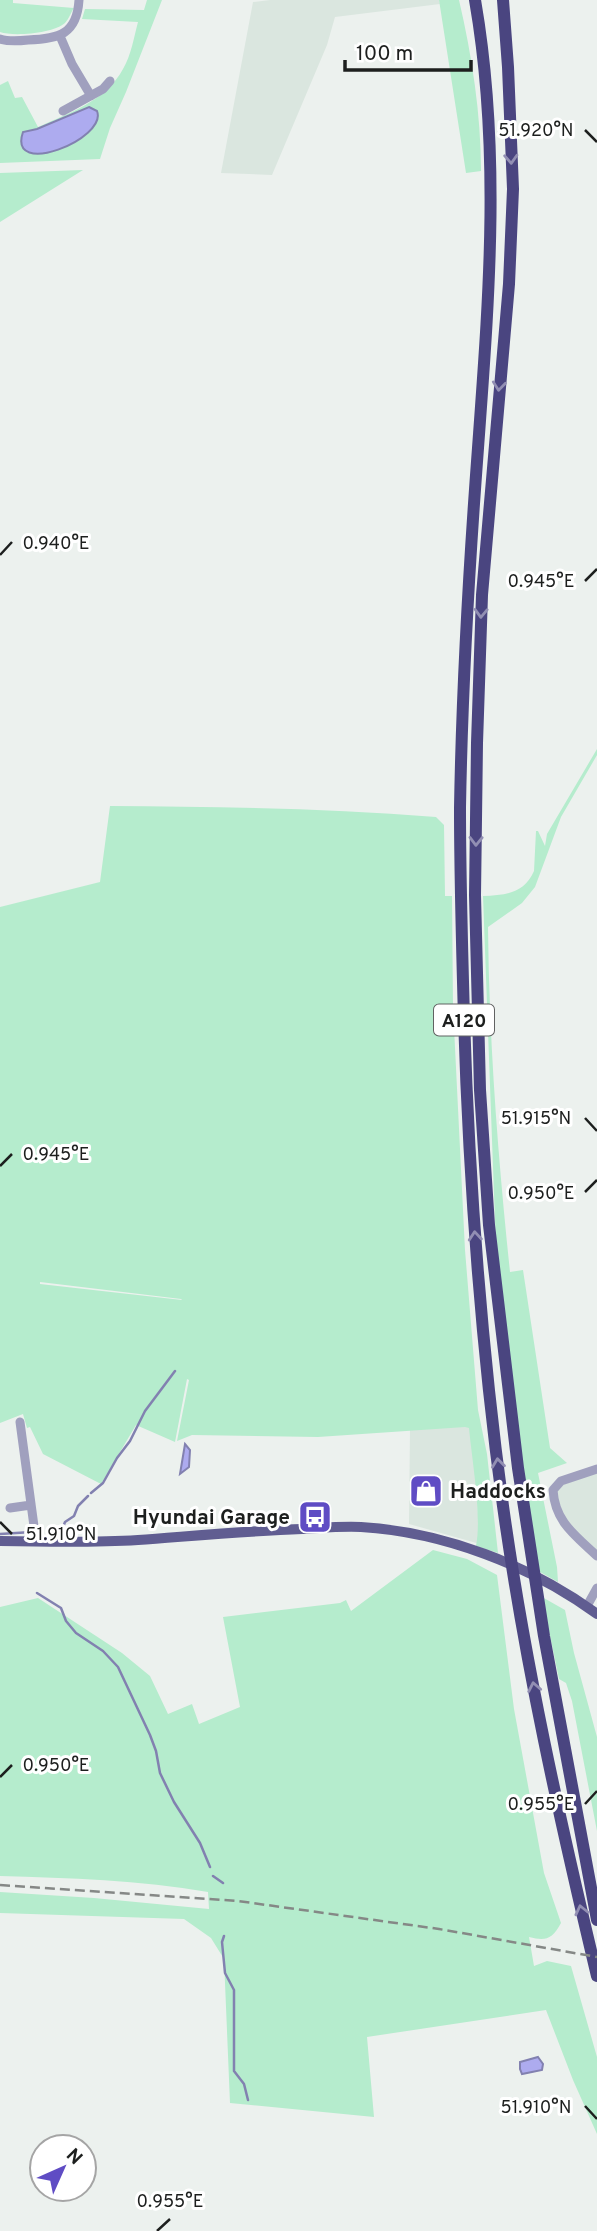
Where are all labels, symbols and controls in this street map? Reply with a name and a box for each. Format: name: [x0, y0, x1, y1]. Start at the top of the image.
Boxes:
scale bar: [345, 28, 471, 72]
text: 100 m: [356, 41, 413, 68]
text: 51.920°N: [498, 120, 574, 143]
one-way arrow: [504, 154, 519, 165]
one-way arrow: [492, 381, 507, 392]
text: 0.940°E: [22, 533, 90, 556]
text: 0.945°E: [508, 571, 574, 594]
one-way arrow: [474, 608, 489, 619]
one-way arrow: [468, 836, 484, 846]
road number: A120: [434, 1004, 494, 1036]
text: 51.915°N: [501, 1108, 571, 1131]
text: 0.945°E: [23, 1144, 89, 1167]
text: 0.950°E: [507, 1183, 575, 1206]
one-way arrow: [468, 1231, 483, 1242]
one-way arrow: [491, 1457, 506, 1468]
shop icon: Haddocks: [407, 1472, 445, 1510]
place label: Haddocks: [450, 1479, 546, 1506]
bus stop icon: Hyundai Garage: [296, 1498, 334, 1536]
place label: Hyundai Garage: [133, 1505, 290, 1532]
text: 51.910°N: [26, 1524, 96, 1547]
one-way arrow: [528, 1681, 543, 1693]
text: 0.950°E: [22, 1755, 90, 1778]
text: 0.955°E: [508, 1794, 574, 1817]
one-way arrow: [575, 1904, 590, 1916]
text: 51.910°N: [501, 2097, 571, 2120]
north arrow: [28, 2133, 98, 2203]
text: N: [60, 2144, 87, 2171]
text: 0.955°E: [137, 2191, 203, 2214]

